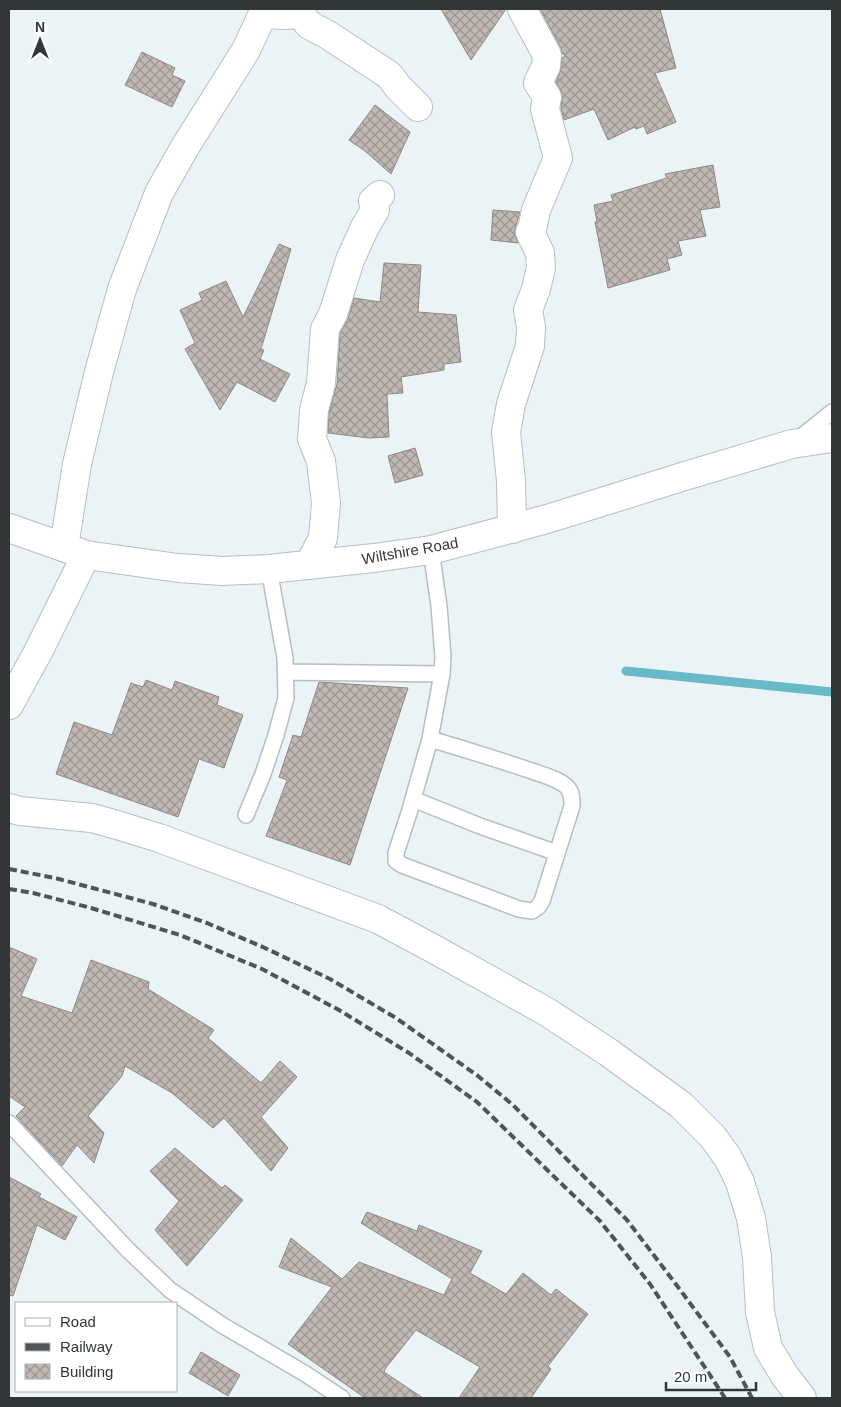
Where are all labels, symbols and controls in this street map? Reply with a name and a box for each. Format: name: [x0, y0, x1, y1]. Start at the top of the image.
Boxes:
north arrow: [15, 15, 65, 65]
text: N: [35, 19, 45, 35]
street label: Wiltshire Road: [360, 534, 459, 567]
legend: [15, 1302, 178, 1392]
text: Road: [60, 1313, 96, 1330]
text: Railway: [60, 1338, 113, 1355]
scale bar: [666, 1360, 756, 1392]
text: Building: [60, 1363, 113, 1380]
text: 20 m: [674, 1368, 707, 1385]

